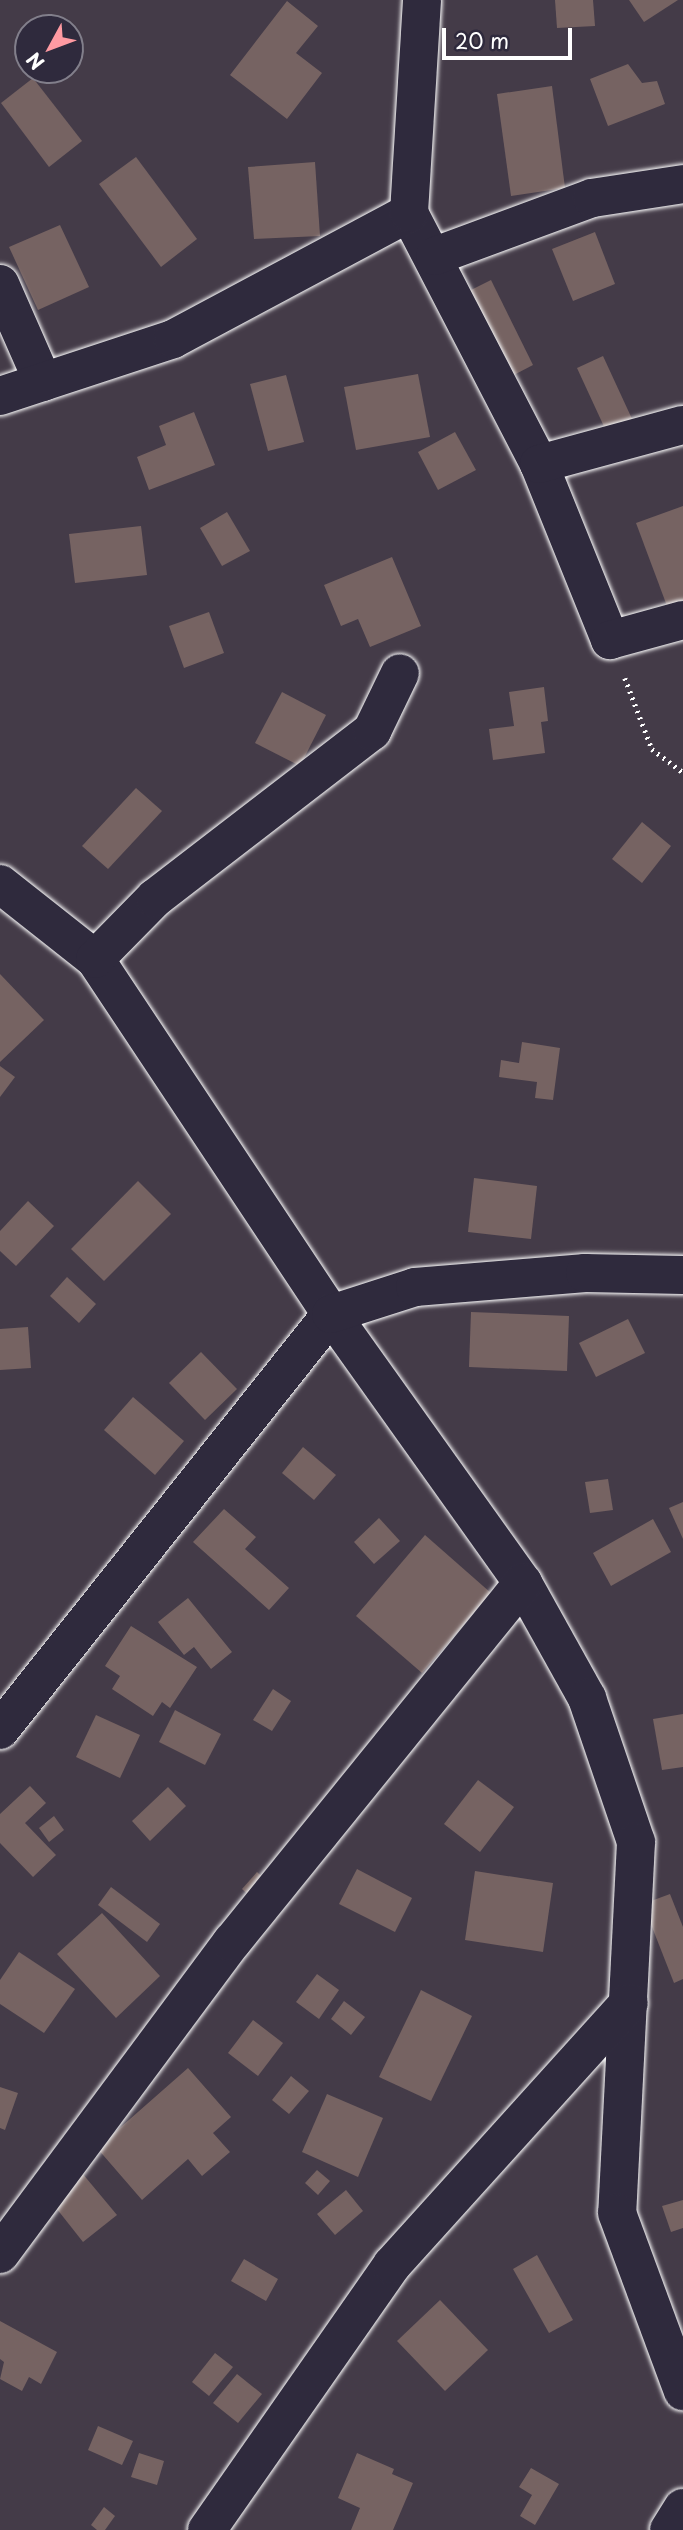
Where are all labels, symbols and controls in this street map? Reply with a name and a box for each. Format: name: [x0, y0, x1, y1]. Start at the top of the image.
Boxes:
north arrow: [14, 14, 84, 84]
scale bar: [445, 14, 574, 58]
text: 20 m: [455, 24, 509, 56]
text: N: [19, 47, 50, 76]

